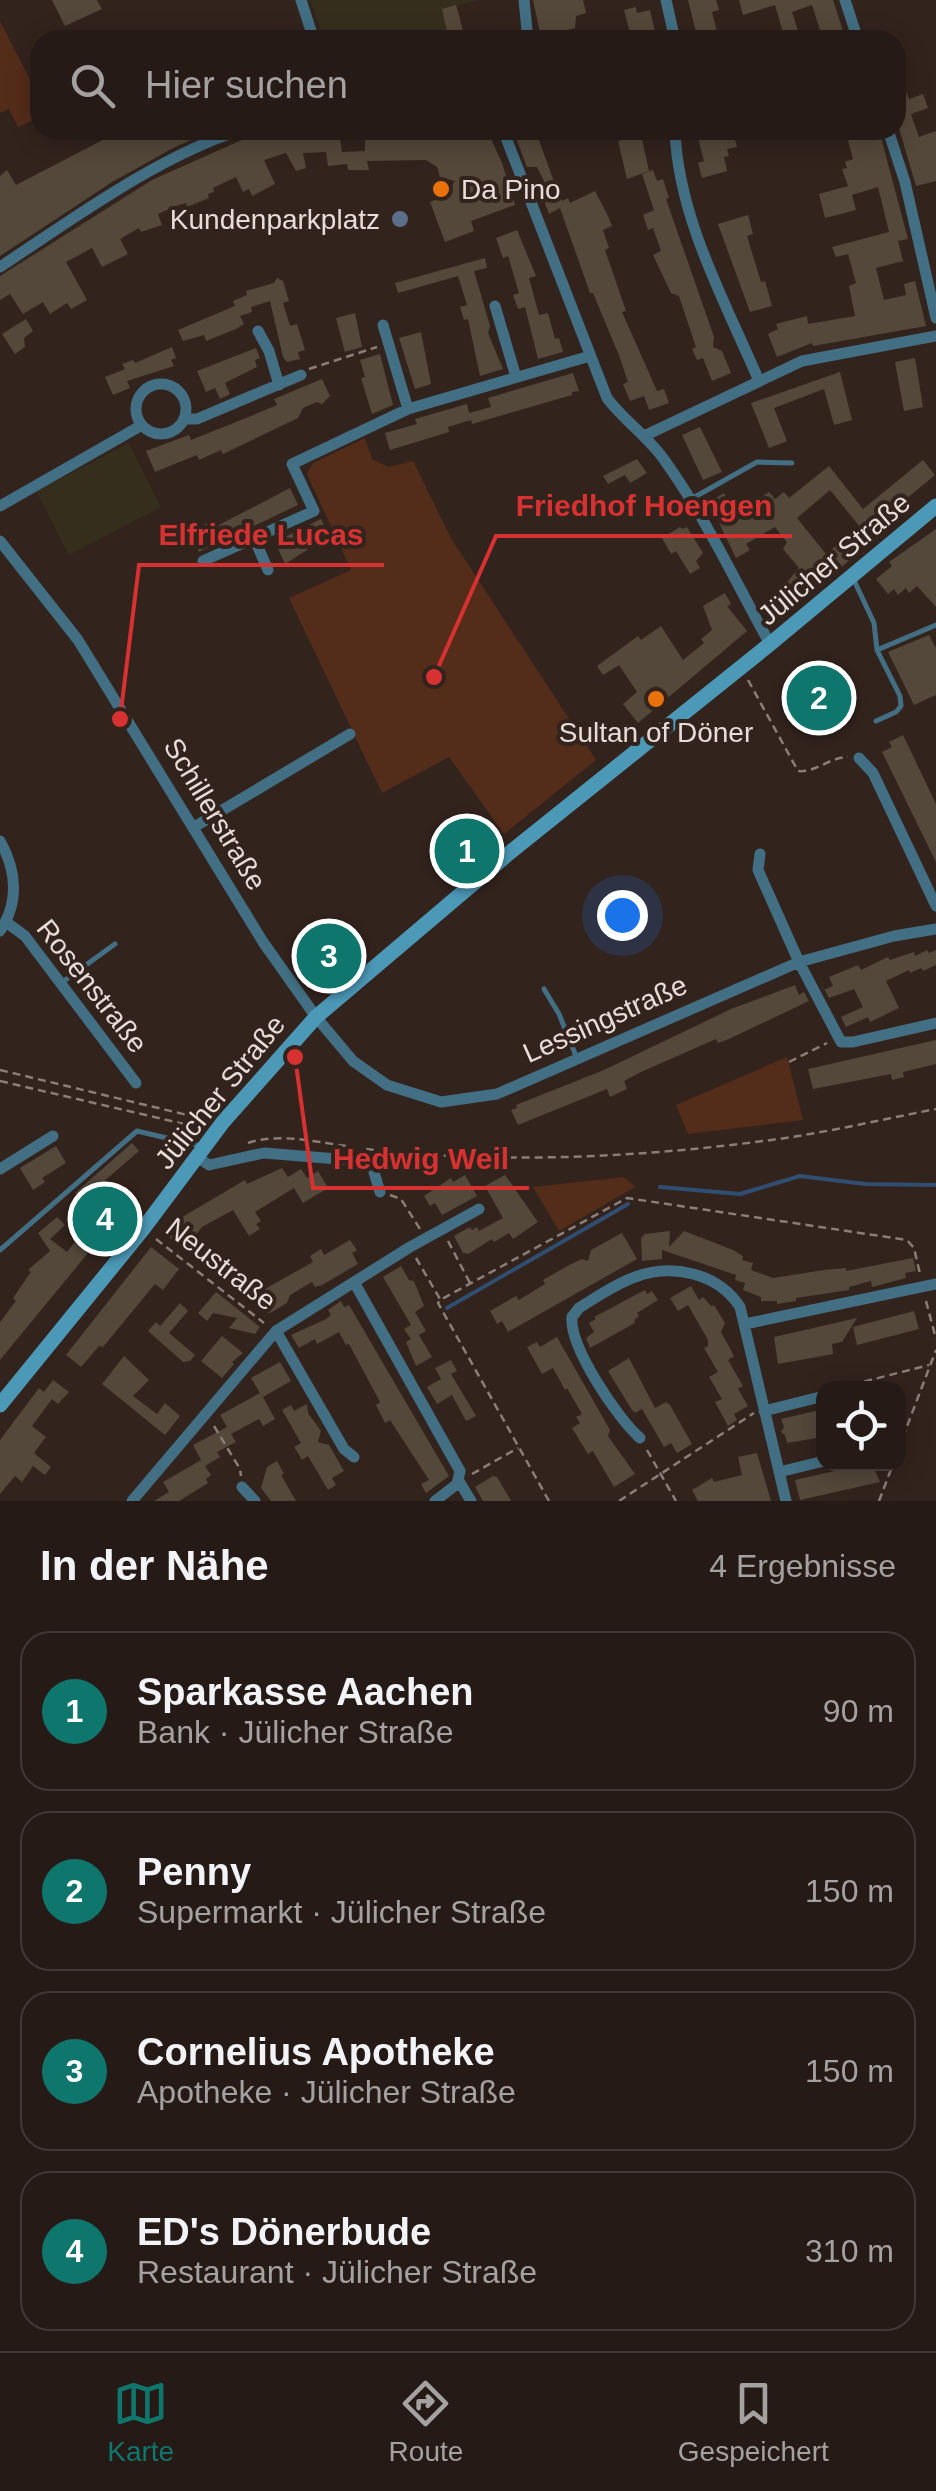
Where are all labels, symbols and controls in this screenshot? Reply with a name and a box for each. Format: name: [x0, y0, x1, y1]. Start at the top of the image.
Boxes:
search box: [30, 30, 906, 140]
icon: search: [65, 58, 120, 113]
text: Hier suchen: [145, 64, 348, 106]
place label: Da Pino: [461, 174, 561, 205]
marker: Da Pino: [430, 178, 452, 200]
place label: Kundenparkplatz: [170, 204, 380, 235]
marker: Kundenparkplatz: [389, 208, 411, 230]
callout: Friedhof Hoengen: [496, 476, 792, 536]
street label: Jülicher Straße: [752, 487, 916, 631]
text: Friedhof Hoengen: [516, 489, 772, 522]
callout: Elfriede Lucas: [139, 505, 384, 565]
text: Elfriede Lucas: [158, 518, 364, 551]
pin: 2: [786, 660, 852, 736]
marker: Sultan of Döner: [645, 688, 667, 710]
place label: Sultan of Döner: [559, 717, 753, 748]
street label: Schillerstraße: [158, 733, 272, 895]
pin: 1: [434, 814, 500, 888]
your location: [597, 890, 648, 941]
street label: Rosenstraße: [30, 913, 154, 1059]
pin: 3: [296, 918, 362, 994]
street label: Lessingstraße: [518, 969, 692, 1069]
street label: Jülicher Straße: [149, 1009, 291, 1175]
callout: Hedwig Weil: [313, 1128, 529, 1188]
text: Hedwig Weil: [333, 1142, 509, 1175]
pin: 4: [72, 1182, 138, 1256]
street label: Neustraße: [160, 1212, 282, 1316]
map controls: [816, 1381, 906, 1471]
button: locate: [816, 1381, 906, 1471]
text: In der Nähe: [40, 1542, 269, 1589]
text: 4 Ergebnisse: [709, 1548, 896, 1584]
text: Sparkasse Aachen: [137, 1671, 474, 1713]
text: 1: [66, 1693, 83, 1729]
text: 90 m: [823, 1693, 894, 1729]
text: Bank · Jülicher Straße: [137, 1714, 454, 1750]
text: Penny: [137, 1851, 251, 1893]
text: 2: [66, 1873, 83, 1909]
text: 150 m: [805, 1873, 894, 1909]
text: Supermarkt · Jülicher Straße: [137, 1894, 546, 1930]
text: Cornelius Apotheke: [137, 2031, 495, 2073]
text: 3: [66, 2053, 83, 2089]
text: 150 m: [805, 2053, 894, 2089]
text: Apotheke · Jülicher Straße: [137, 2074, 516, 2110]
text: ED's Dönerbude: [137, 2211, 431, 2253]
text: 4: [66, 2233, 83, 2269]
text: 310 m: [805, 2233, 894, 2269]
text: Restaurant · Jülicher Straße: [137, 2254, 537, 2290]
tab: Karte: [107, 2376, 174, 2468]
tab: Route: [389, 2376, 463, 2468]
tab: Gespeichert: [678, 2376, 829, 2468]

